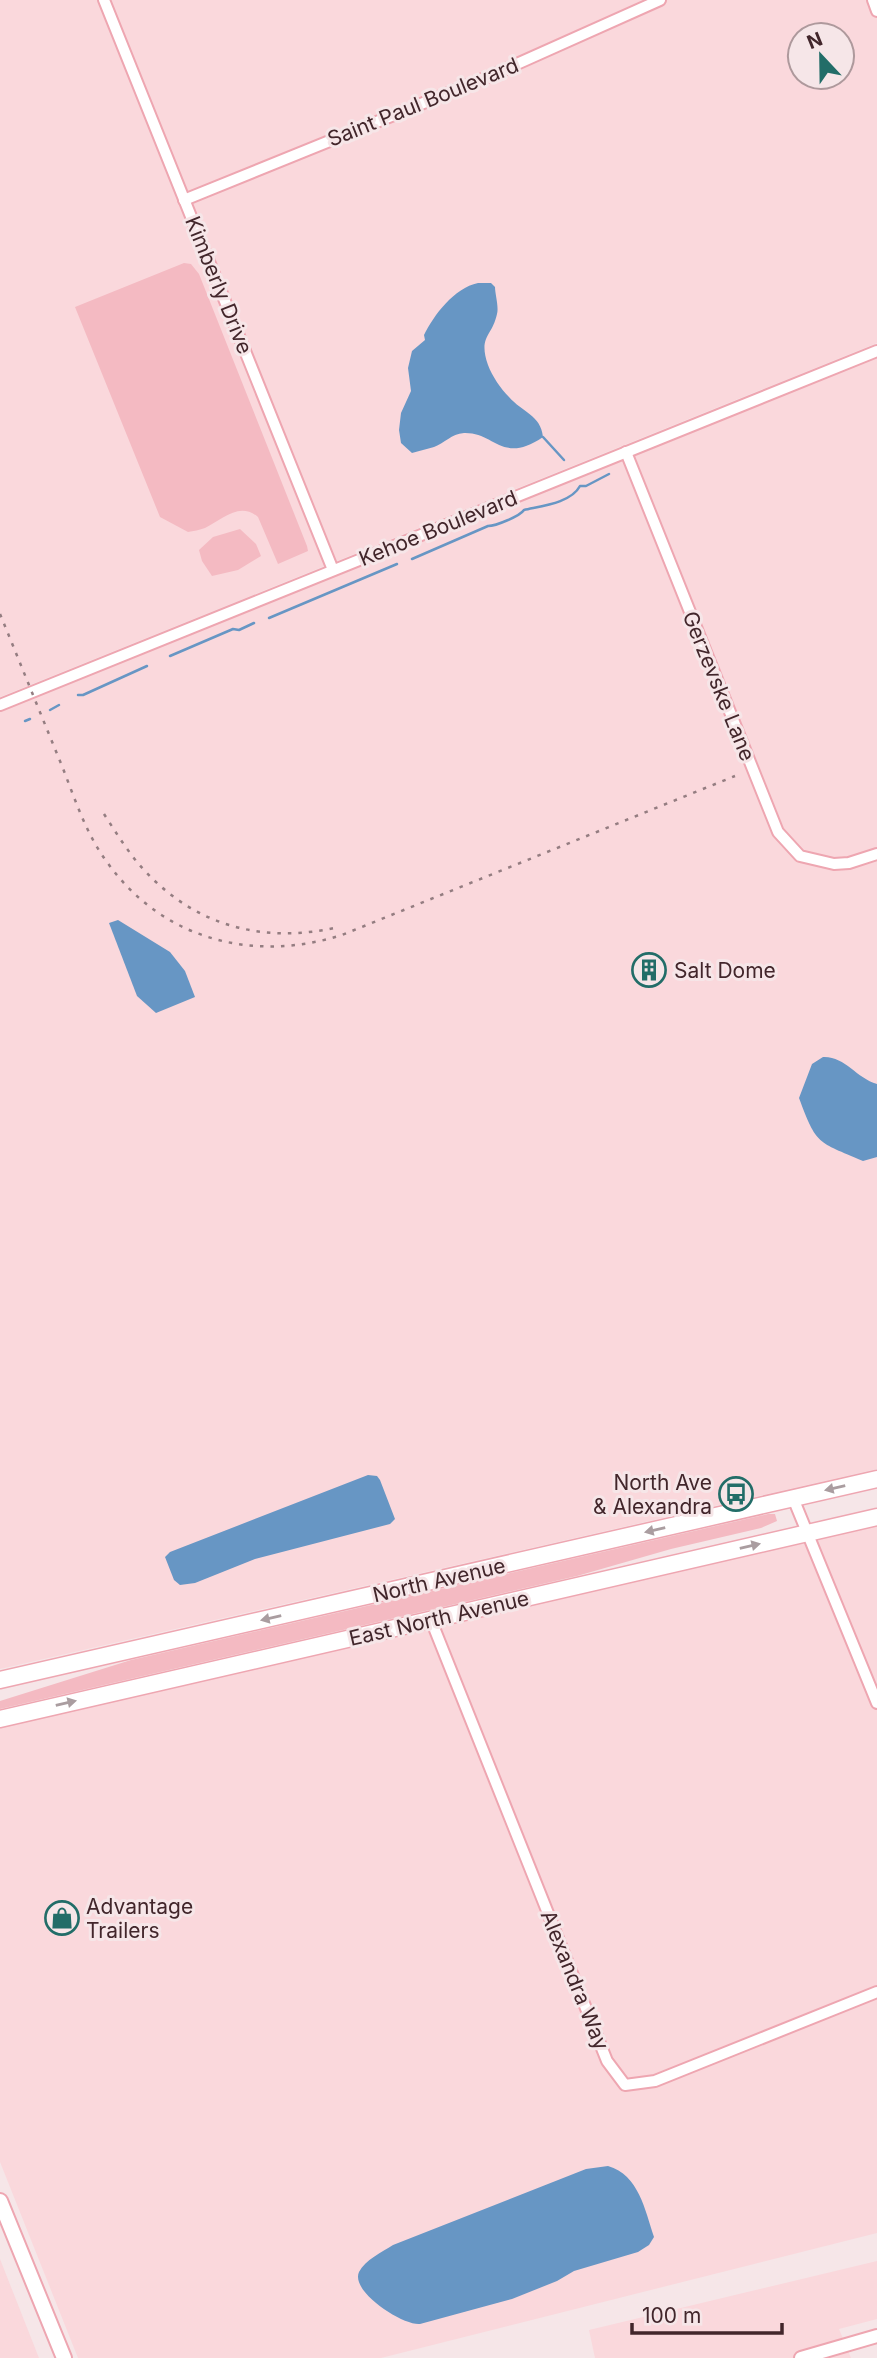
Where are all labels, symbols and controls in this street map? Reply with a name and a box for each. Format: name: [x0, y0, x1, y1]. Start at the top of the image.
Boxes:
north arrow: [786, 21, 856, 91]
text: N: [804, 27, 826, 54]
street label: Saint Paul Boulevard: [324, 52, 522, 152]
street label: Kimberly Drive: [180, 213, 258, 357]
street label: Kehoe Boulevard: [355, 485, 521, 571]
street label: Gerzevske Lane: [678, 607, 760, 765]
building icon: Salt Dome: [630, 951, 668, 989]
place label: Salt Dome: [674, 958, 776, 983]
place label: North Ave & Alexandra: [593, 1470, 712, 1519]
bus stop icon: North Ave & Alexandra: [717, 1475, 755, 1513]
one-way arrow: [824, 1483, 846, 1494]
one-way arrow: [644, 1525, 666, 1536]
one-way arrow: [739, 1540, 761, 1551]
street label: North Avenue: [370, 1553, 508, 1607]
street label: East North Avenue: [347, 1585, 531, 1651]
one-way arrow: [260, 1613, 282, 1624]
one-way arrow: [55, 1697, 77, 1708]
place label: Advantage Trailers: [86, 1894, 193, 1943]
shop icon: Advantage Trailers: [43, 1899, 81, 1937]
street label: Alexandra Way: [536, 1907, 614, 2054]
scale bar: [632, 2292, 782, 2336]
text: 100 m: [642, 2303, 701, 2328]

